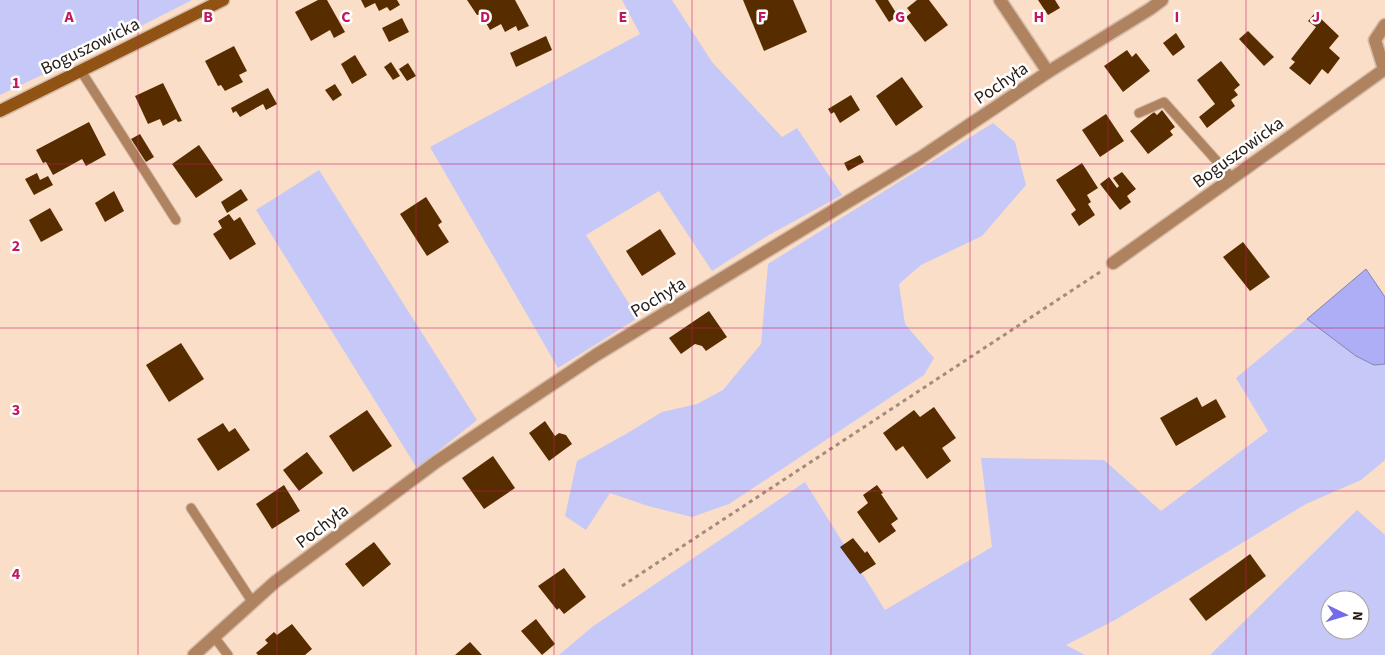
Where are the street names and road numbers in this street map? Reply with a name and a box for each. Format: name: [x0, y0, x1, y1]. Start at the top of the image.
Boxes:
street label: Boguszowicka: [37, 12, 144, 81]
street label: Pochyła: [969, 56, 1033, 111]
street label: Boguszowicka: [1188, 111, 1289, 194]
street label: Pochyła: [626, 271, 691, 324]
street label: Pochyła: [291, 498, 354, 555]

